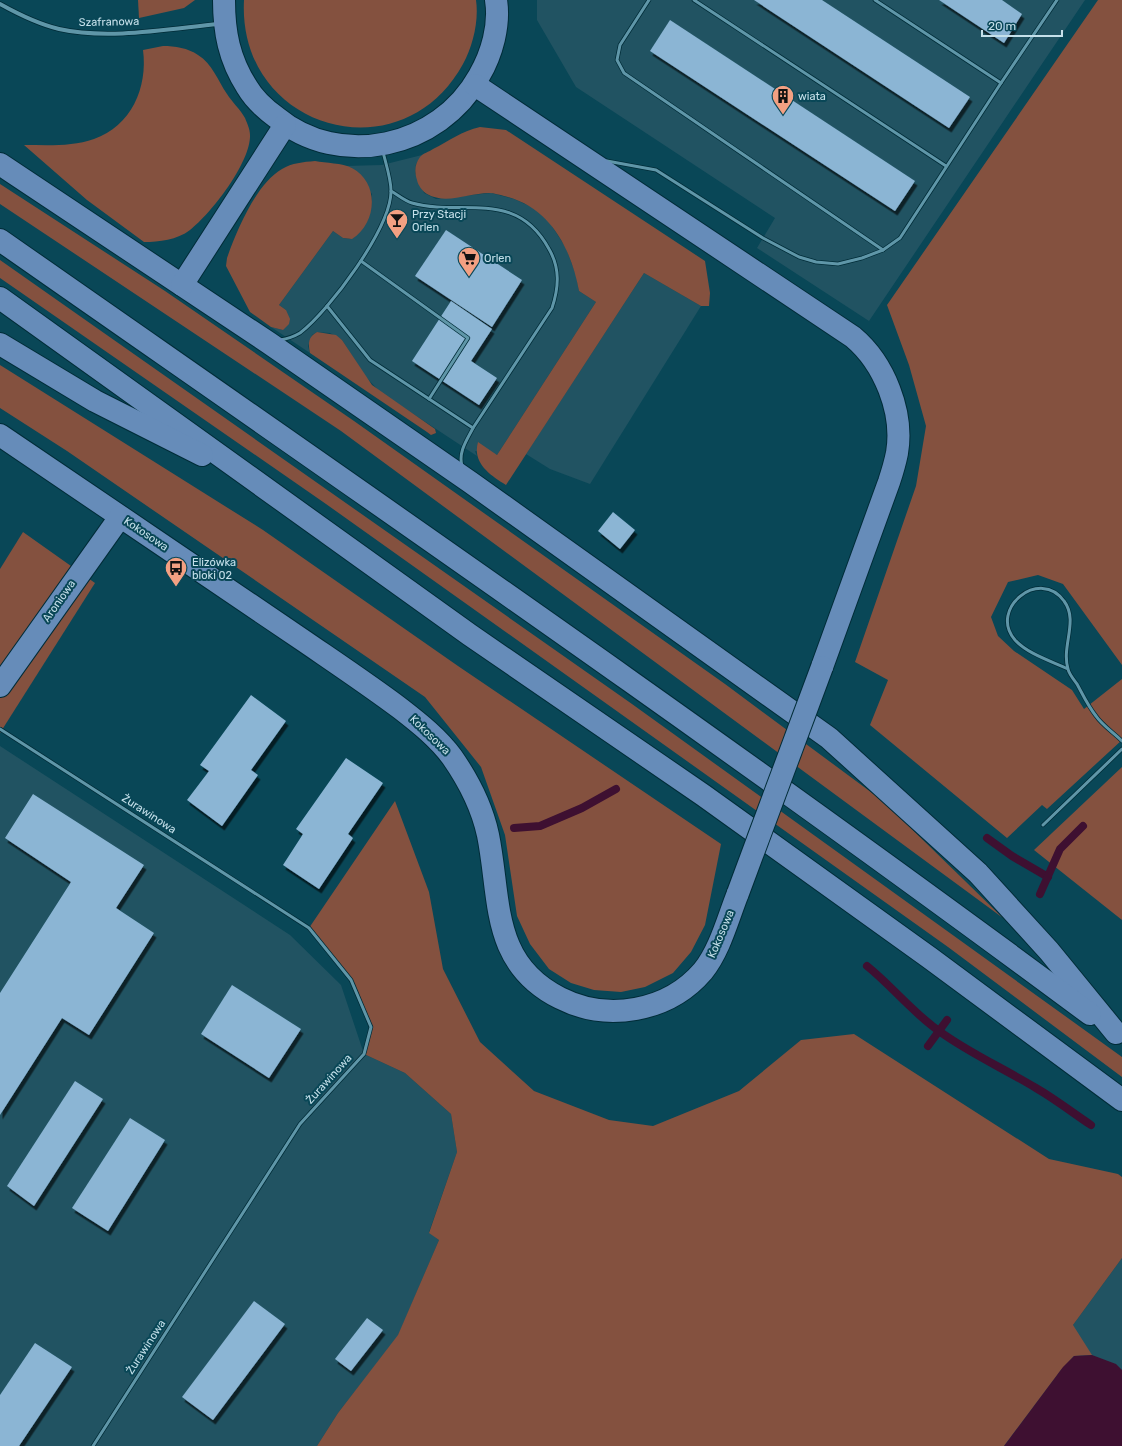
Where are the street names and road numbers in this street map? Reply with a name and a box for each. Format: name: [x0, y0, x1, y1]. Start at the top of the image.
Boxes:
street label: Szafranowa: [79, 15, 139, 29]
street label: Kokosowa: [121, 514, 171, 554]
street label: Aroniowa: [40, 578, 78, 624]
street label: Kokosowa: [407, 713, 453, 757]
street label: Żurawinowa: [119, 791, 179, 836]
street label: Kokosowa: [705, 908, 737, 960]
street label: Żurawinowa: [303, 1051, 355, 1106]
street label: Żurawinowa: [123, 1317, 168, 1377]

